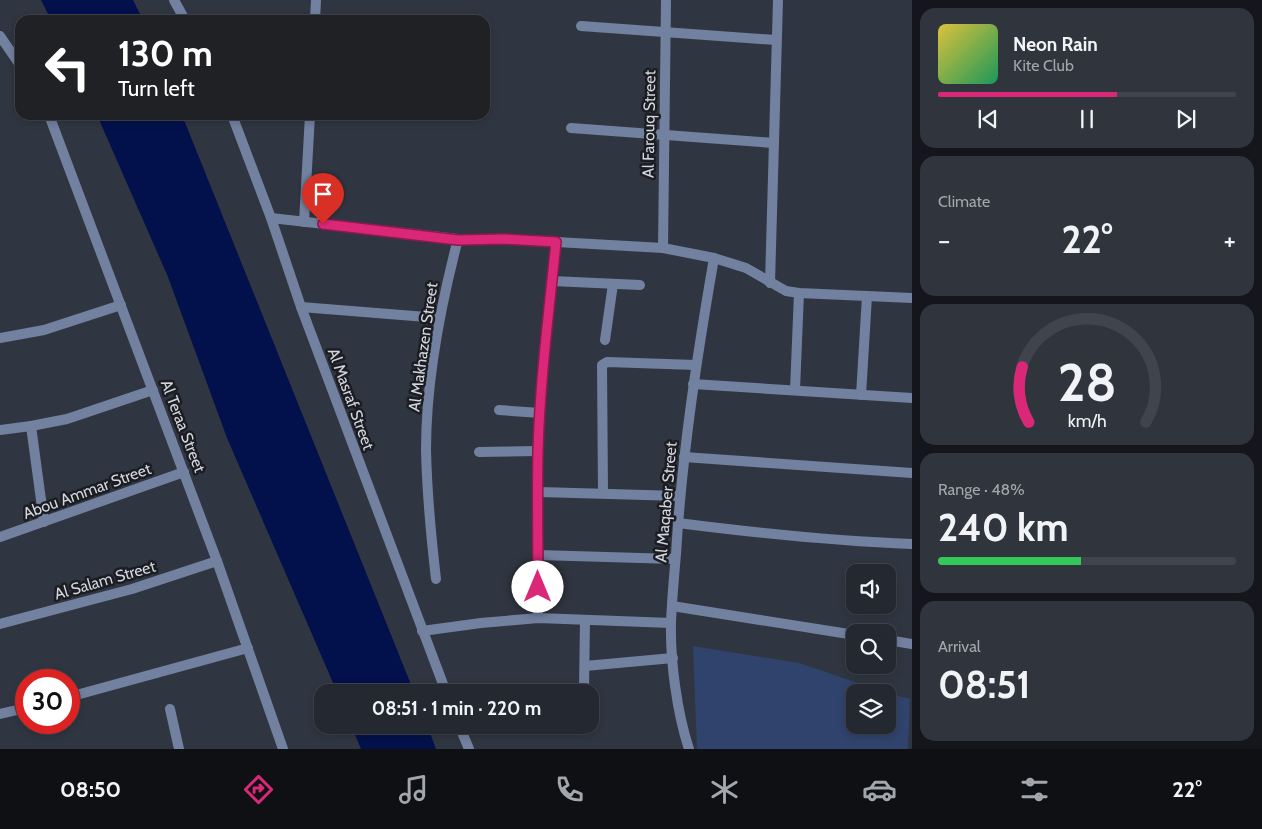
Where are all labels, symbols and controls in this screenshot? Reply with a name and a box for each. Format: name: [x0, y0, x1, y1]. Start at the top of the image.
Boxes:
text: 130 m: [118, 32, 213, 75]
text: Neon Rain: [1013, 33, 1098, 56]
icon: left: [35, 35, 100, 100]
text: Kite Club: [1013, 56, 1074, 75]
street label: Al Farouq Street: [639, 69, 659, 178]
text: Turn left: [118, 75, 195, 102]
icon: previous: [974, 105, 1002, 133]
icon: pause: [1073, 105, 1101, 133]
icon: next: [1172, 105, 1200, 133]
pin: [302, 173, 344, 224]
icon: arrive: [309, 180, 337, 208]
text: Climate: [938, 192, 990, 211]
text: 22°: [1061, 216, 1113, 263]
text: −: [938, 223, 950, 257]
text: +: [1224, 223, 1236, 257]
street label: Al Makhazen Street: [405, 280, 442, 413]
street label: Al Masraf Street: [324, 346, 378, 453]
text: 28: [1058, 351, 1116, 414]
street label: Al Teraa Street: [157, 377, 210, 476]
text: km/h: [1067, 410, 1107, 431]
street label: Al Maqaber Street: [651, 440, 681, 563]
street label: Abou Ammar Street: [20, 459, 154, 523]
text: Range · 48%: [938, 480, 1025, 499]
text: 240 km: [938, 504, 1069, 551]
street label: Al Salam Street: [52, 556, 158, 604]
position arrow: [511, 560, 563, 612]
map controls: [846, 564, 896, 734]
button: sound: [846, 564, 896, 614]
button: search: [846, 624, 896, 674]
text: Arrival: [938, 637, 981, 656]
text: 08:51: [938, 661, 1031, 708]
speed limit sign: 30: [15, 669, 80, 734]
button: layers: [846, 684, 896, 734]
text: 08:51 · 1 min · 220 m: [372, 697, 541, 720]
icon: directions: [241, 772, 276, 807]
icon: music: [396, 772, 431, 807]
icon: phone: [552, 772, 587, 807]
icon: climate: [707, 772, 742, 807]
icon: car: [862, 772, 897, 807]
icon: filters: [1017, 772, 1052, 807]
text: 08:50: [60, 776, 121, 803]
text: 22°: [1172, 776, 1202, 803]

